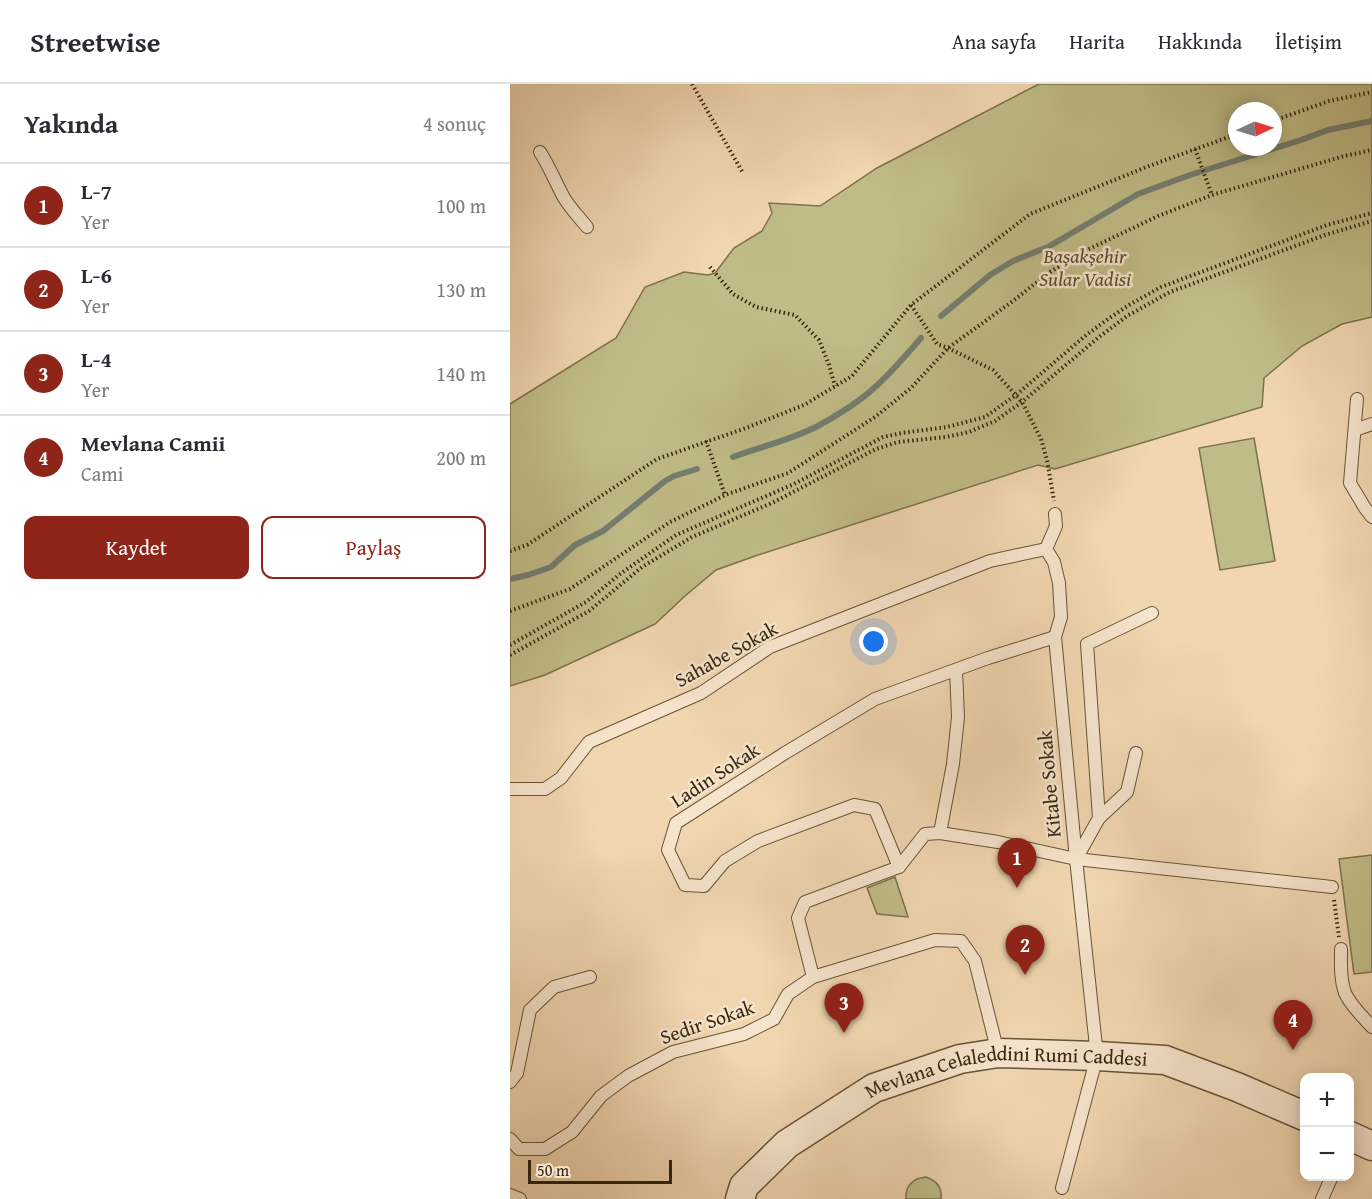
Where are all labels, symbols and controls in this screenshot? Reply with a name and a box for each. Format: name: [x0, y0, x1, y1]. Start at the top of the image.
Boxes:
text: Streetwise: [30, 21, 160, 62]
text: Ana sayfa: [952, 26, 1036, 57]
text: Harita: [1069, 26, 1125, 57]
text: Hakkında: [1158, 26, 1242, 57]
text: İletişim: [1275, 26, 1342, 57]
north arrow: [1228, 102, 1282, 156]
text: Yakında: [24, 104, 118, 143]
text: 4 sonuç: [423, 109, 486, 138]
text: L-7: [81, 175, 112, 207]
text: 1: [38, 191, 49, 220]
text: 100 m: [436, 191, 486, 220]
text: Yer: [81, 207, 109, 236]
park label: Başakşehir Sular Vadisi: [1039, 241, 1131, 293]
text: L-6: [81, 259, 112, 291]
text: 2: [38, 275, 49, 304]
text: 130 m: [436, 275, 486, 304]
text: Yer: [81, 291, 109, 320]
text: L-4: [81, 343, 112, 375]
text: 3: [38, 359, 49, 388]
text: 140 m: [436, 359, 486, 388]
text: Yer: [81, 375, 109, 404]
text: Mevlana Camii: [81, 427, 225, 459]
text: 4: [38, 443, 49, 472]
text: 200 m: [436, 443, 486, 472]
text: Cami: [81, 459, 123, 488]
button: Kaydet: [24, 516, 249, 579]
button: Paylaş: [261, 516, 486, 579]
street label: Sahabe Sokak: [669, 613, 783, 694]
your location: [859, 627, 888, 656]
street label: Kitabe Sokak: [1029, 728, 1068, 839]
street label: Ladin Sokak: [665, 734, 766, 814]
pin: 1: [998, 838, 1036, 888]
pin: 2: [1006, 926, 1044, 975]
pin: 3: [824, 984, 864, 1033]
street label: Sedir Sokak: [656, 992, 759, 1051]
pin: 4: [1274, 1000, 1312, 1050]
street label: Mevlana Celaleddini Rumi Caddesi: [858, 1038, 1149, 1105]
map controls: [1300, 1073, 1354, 1181]
button: +: [1300, 1073, 1354, 1127]
button: −: [1300, 1127, 1354, 1181]
scale bar: [528, 1157, 672, 1184]
text: 50 m: [537, 1158, 569, 1182]

